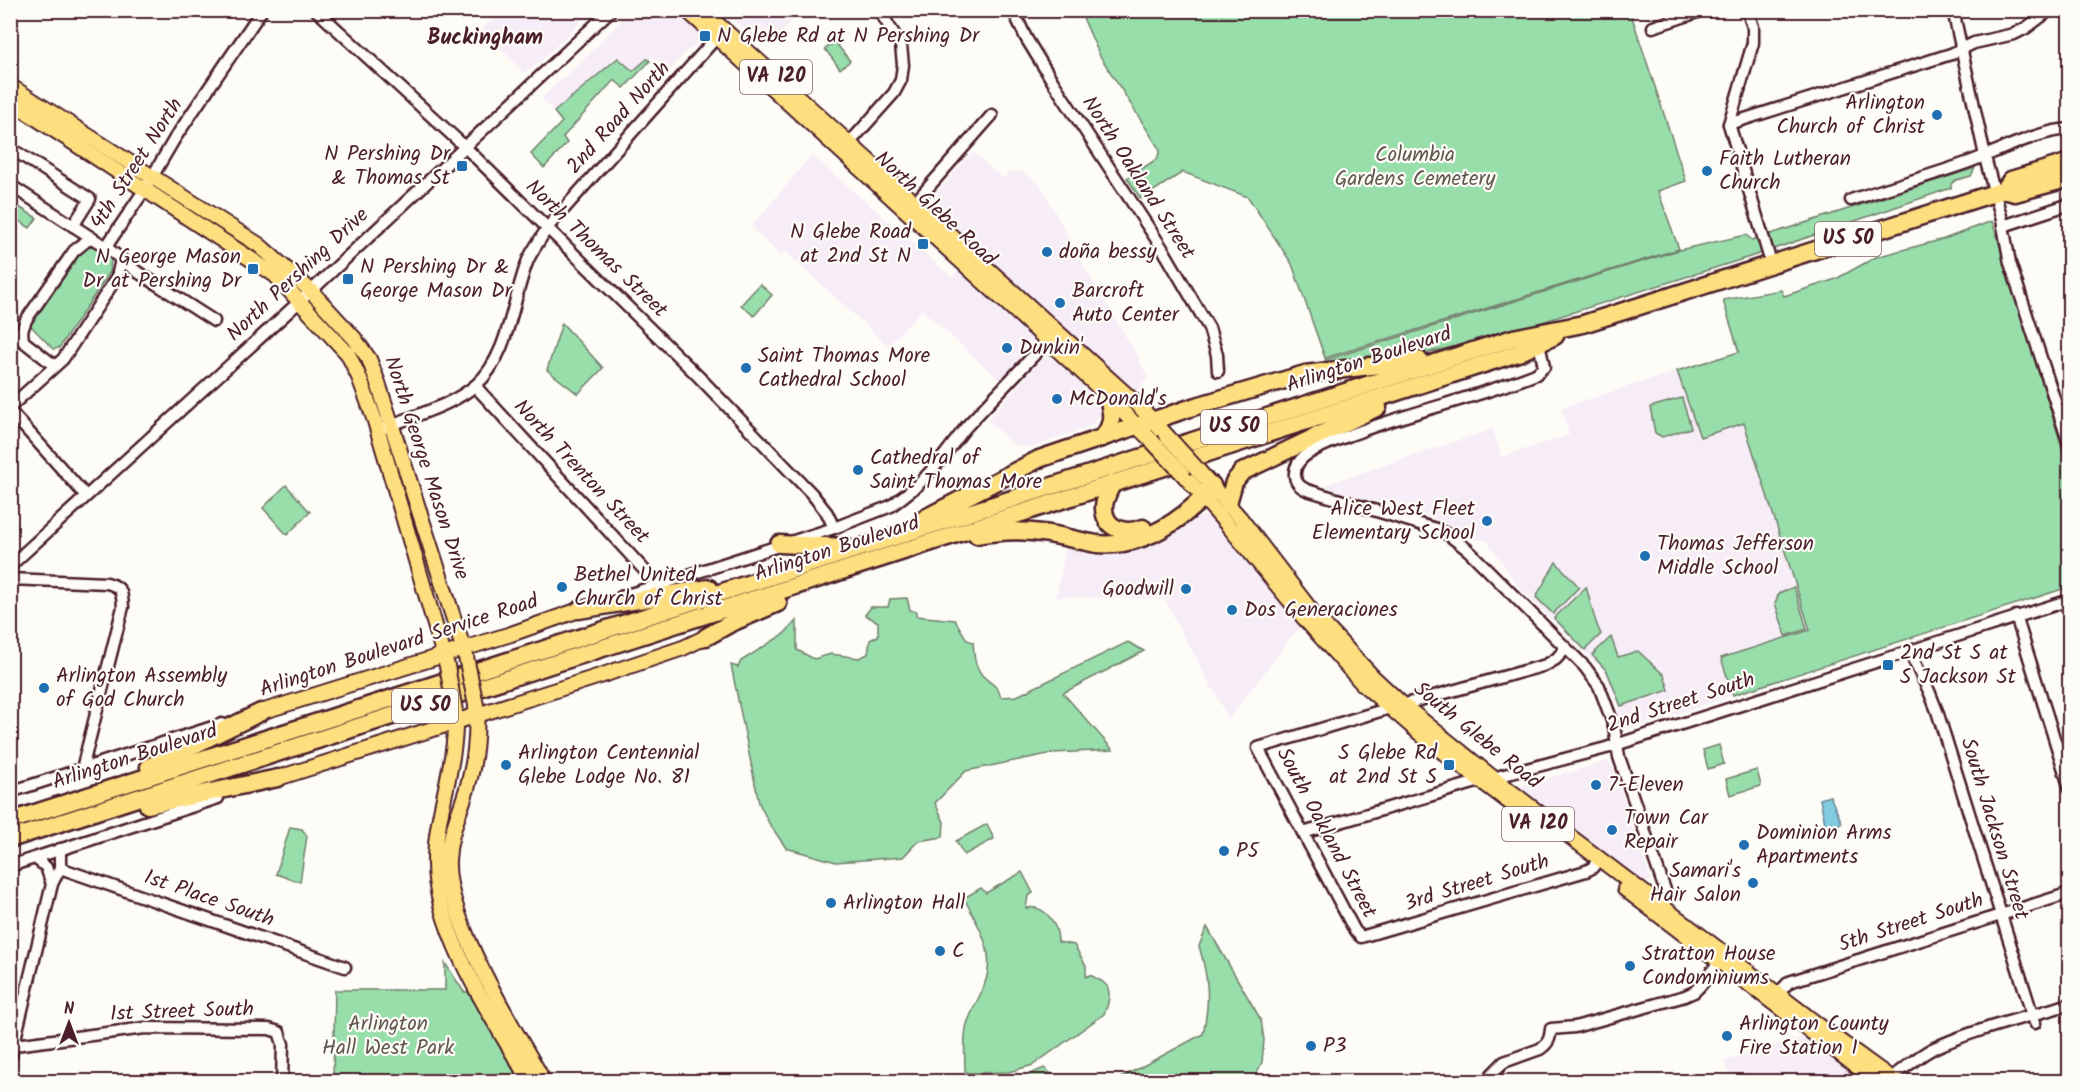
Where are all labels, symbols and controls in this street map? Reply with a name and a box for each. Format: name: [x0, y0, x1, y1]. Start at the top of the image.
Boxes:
place label: N Glebe Rd at N Pershing Dr: [717, 20, 980, 53]
district label: Buckingham: [427, 21, 543, 56]
marker: N Glebe Rd at N Pershing Dr: [698, 29, 712, 43]
street label: 2nd Road North: [559, 54, 679, 182]
road number: VA 120: [740, 60, 812, 94]
place label: Arlington Church of Christ: [1776, 87, 1926, 144]
street label: North Oakland Street: [1073, 90, 1204, 267]
street label: 4th Street North: [82, 92, 192, 236]
marker: Arlington Church of Christ: [1930, 108, 1944, 122]
place label: N Pershing Dr & Thomas St: [324, 138, 451, 195]
park label: Columbia Gardens Cemetery: [1335, 139, 1495, 196]
street label: North Glebe Road: [866, 143, 1004, 275]
place label: Faith Lutheran Church: [1719, 143, 1851, 200]
marker: N Pershing Dr & Thomas St: [455, 159, 469, 173]
marker: Faith Lutheran Church: [1700, 164, 1714, 178]
street label: North Thomas Street: [517, 172, 676, 327]
street label: North Pershing Drive: [219, 200, 377, 350]
place label: N Glebe Road at 2nd St N: [790, 216, 912, 273]
road number: US 50: [1815, 222, 1881, 256]
place label: doña bessy: [1059, 236, 1157, 269]
marker: N Glebe Road at 2nd St N: [916, 237, 930, 251]
place label: N George Mason Dr at Pershing Dr: [83, 241, 242, 298]
marker: doña bessy: [1040, 245, 1054, 259]
place label: N Pershing Dr & George Mason Dr: [360, 251, 513, 308]
marker: N George Mason Dr at Pershing Dr: [246, 262, 260, 276]
marker: N Pershing Dr & George Mason Dr: [341, 272, 355, 286]
place label: Barcroft Auto Center: [1072, 275, 1180, 332]
marker: Barcroft Auto Center: [1053, 296, 1067, 310]
street label: Arlington Boulevard: [1282, 318, 1456, 402]
place label: Dunkin': [1019, 332, 1084, 365]
place label: Saint Thomas More Cathedral School: [758, 340, 931, 397]
marker: Dunkin': [1000, 341, 1014, 355]
street label: North George Mason Drive: [374, 352, 478, 585]
marker: Saint Thomas More Cathedral School: [739, 361, 753, 375]
place label: McDonald's: [1069, 383, 1167, 416]
street label: North Trenton Street: [505, 392, 658, 553]
marker: McDonald's: [1050, 392, 1064, 406]
road number: US 50: [1201, 410, 1267, 444]
place label: Cathedral of Saint Thomas More: [870, 442, 1043, 499]
marker: Cathedral of Saint Thomas More: [851, 463, 865, 477]
place label: Alice West Fleet Elementary School: [1312, 493, 1476, 550]
street label: Arlington Boulevard: [750, 507, 924, 591]
marker: Alice West Fleet Elementary School: [1480, 514, 1494, 528]
place label: Thomas Jefferson Middle School: [1657, 528, 1814, 585]
marker: Thomas Jefferson Middle School: [1638, 549, 1652, 563]
place label: Bethel United Church of Christ: [574, 559, 723, 616]
place label: Goodwill: [1102, 573, 1174, 606]
marker: Bethel United Church of Christ: [555, 580, 569, 594]
marker: Goodwill: [1179, 582, 1193, 596]
street label: Arlington Boulevard Service Road: [255, 585, 543, 707]
place label: Dos Generaciones: [1244, 594, 1398, 627]
marker: Dos Generaciones: [1225, 603, 1239, 617]
place label: 2nd St S at S Jackson St: [1900, 637, 2017, 694]
marker: 2nd St S at S Jackson St: [1881, 658, 1895, 672]
place label: Arlington Assembly of God Church: [56, 660, 227, 717]
street label: 2nd Street South: [1603, 663, 1759, 743]
street label: South Glebe Road: [1406, 674, 1549, 799]
marker: Arlington Assembly of God Church: [37, 681, 51, 695]
road number: US 50: [392, 689, 458, 723]
street label: Arlington Boulevard: [48, 715, 222, 799]
street label: South Jackson Street: [1951, 734, 2038, 925]
place label: Arlington Centennial Glebe Lodge No. 81: [518, 737, 699, 794]
place label: S Glebe Rd at 2nd St S: [1329, 737, 1438, 794]
street label: South Oakland Street: [1267, 742, 1385, 925]
marker: Arlington Centennial Glebe Lodge No. 81: [499, 758, 513, 772]
marker: S Glebe Rd at 2nd St S: [1442, 758, 1456, 772]
place label: 7-Eleven: [1608, 769, 1684, 802]
marker: 7-Eleven: [1589, 778, 1603, 792]
place label: Town Car Repair: [1624, 802, 1709, 859]
road number: VA 120: [1502, 807, 1574, 841]
place label: Dominion Arms Apartments: [1756, 817, 1892, 874]
marker: Town Car Repair: [1605, 823, 1619, 837]
place label: P5: [1236, 835, 1260, 868]
marker: Dominion Arms Apartments: [1737, 838, 1751, 852]
marker: P5: [1217, 844, 1231, 858]
street label: 3rd Street South: [1401, 845, 1553, 921]
place label: Samari's Hair Salon: [1650, 855, 1741, 912]
street label: 1st Place South: [139, 861, 279, 937]
marker: Samari's Hair Salon: [1746, 876, 1760, 890]
street label: 5th Street South: [1834, 884, 1988, 962]
place label: Arlington Hall: [843, 887, 966, 920]
marker: Arlington Hall: [824, 896, 838, 910]
place label: C: [952, 935, 965, 968]
place label: Stratton House Condominiums: [1642, 938, 1776, 995]
marker: C: [933, 944, 947, 958]
marker: Stratton House Condominiums: [1623, 959, 1637, 973]
north arrow: [39, 993, 99, 1053]
street label: 1st Street South: [110, 993, 254, 1031]
text: N: [64, 997, 74, 1022]
park label: Arlington Hall West Park: [322, 1008, 454, 1065]
place label: Arlington County Fire Station 1: [1739, 1008, 1889, 1065]
marker: Arlington County Fire Station 1: [1720, 1029, 1734, 1043]
place label: P3: [1323, 1030, 1346, 1063]
marker: P3: [1304, 1039, 1318, 1053]

